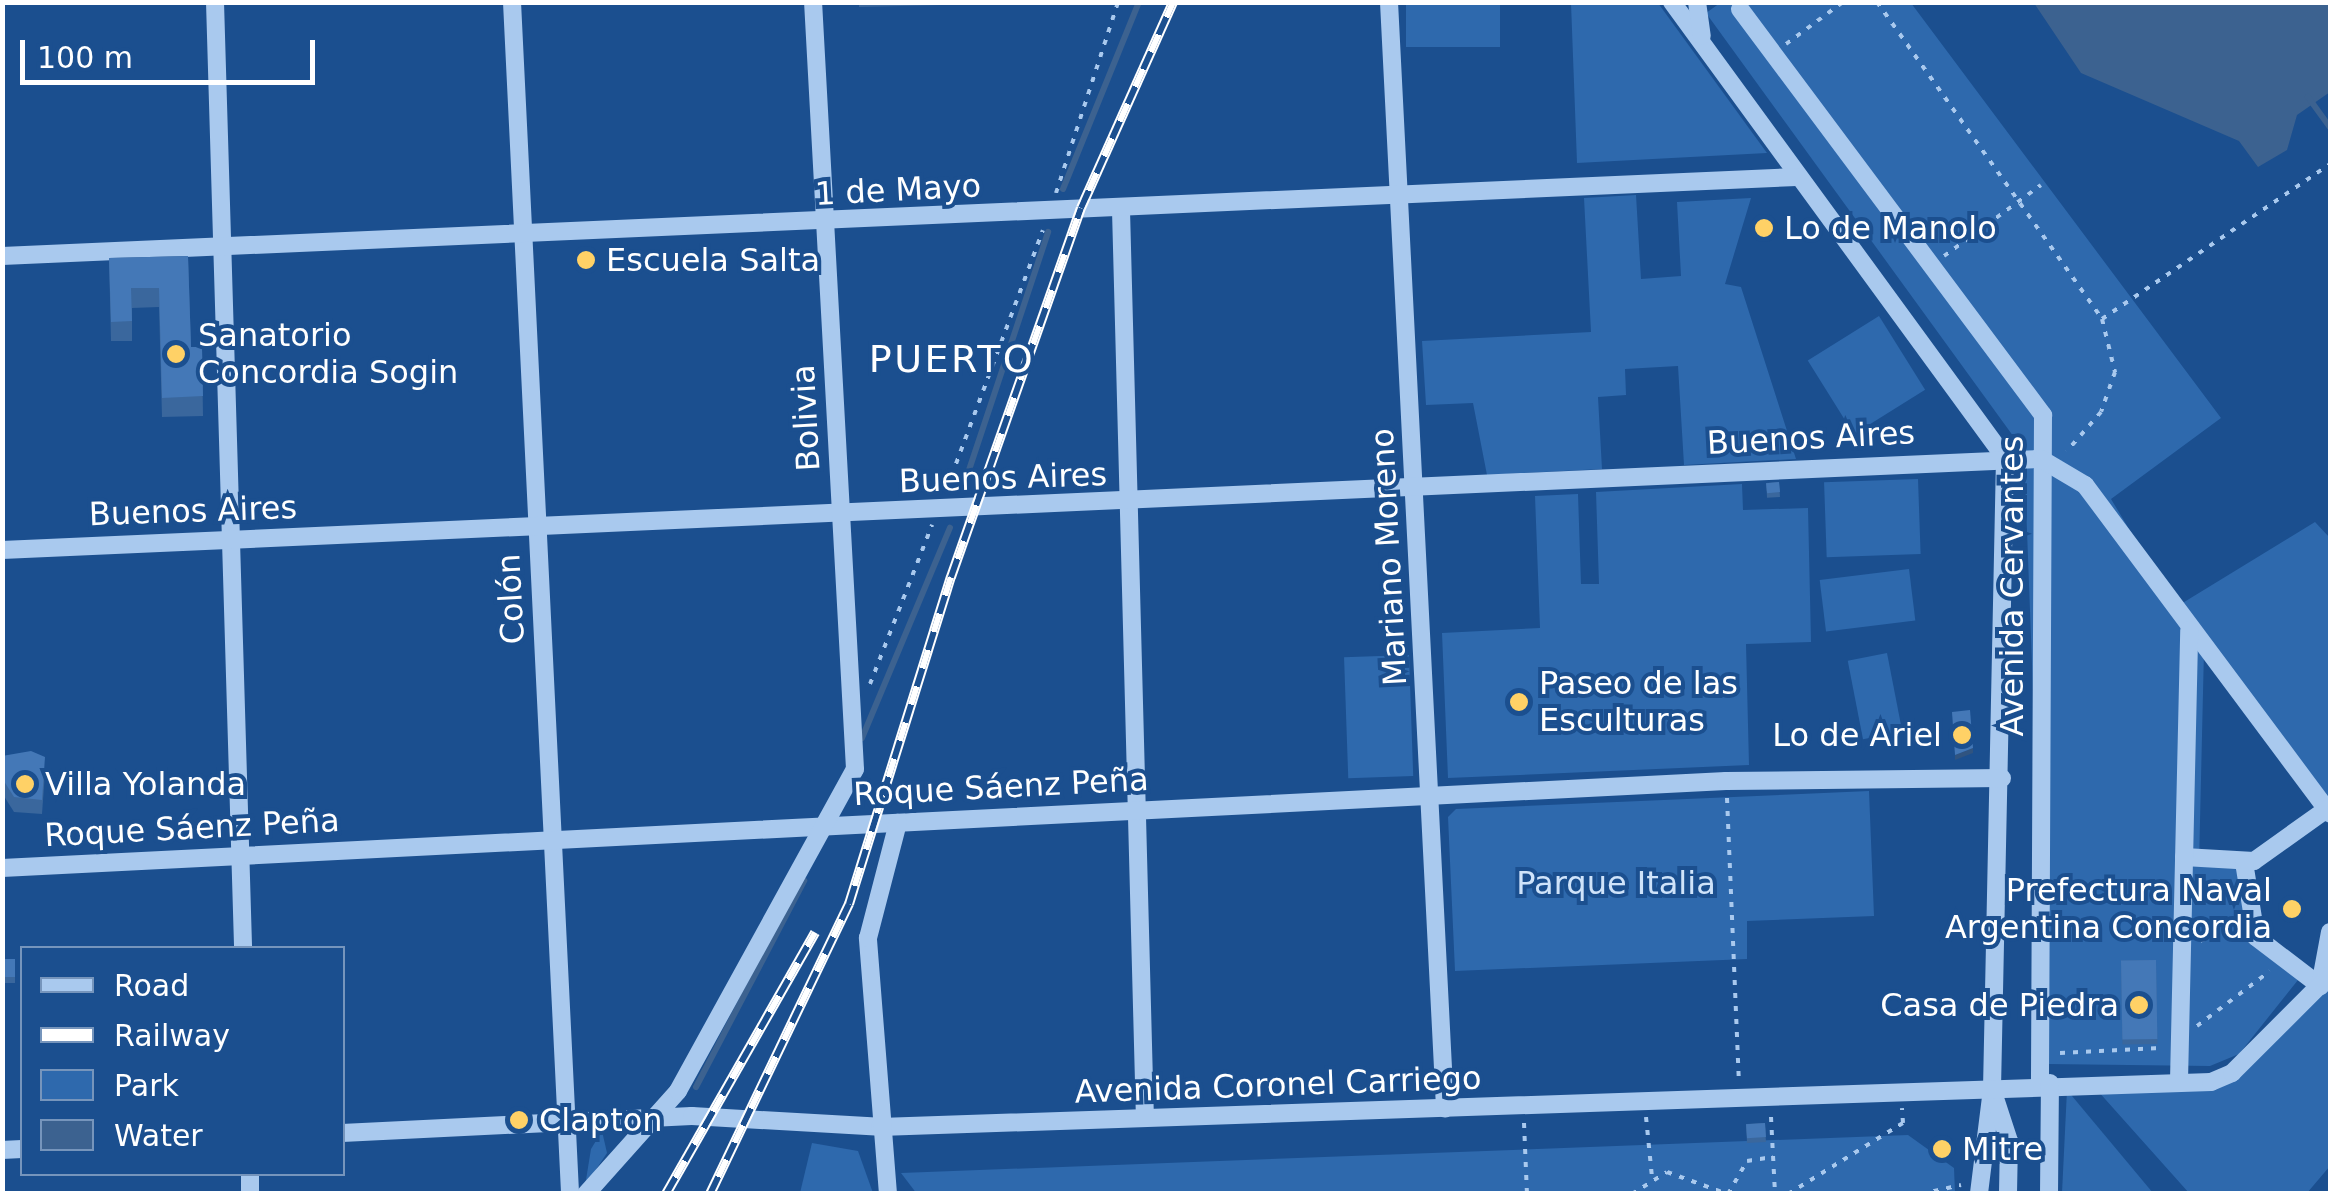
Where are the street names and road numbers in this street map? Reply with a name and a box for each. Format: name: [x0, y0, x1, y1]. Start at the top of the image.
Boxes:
street label: 1 de Mayo: [814, 166, 982, 214]
street label: Bolivia: [784, 364, 828, 472]
street label: Buenos Aires: [1706, 413, 1916, 463]
street label: Mariano Moreno: [1363, 427, 1415, 687]
street label: Avenida Cervantes: [1993, 436, 2031, 736]
street label: Buenos Aires: [898, 455, 1108, 501]
street label: Buenos Aires: [88, 488, 298, 534]
street label: Colón: [489, 553, 533, 645]
street label: Roque Sáenz Peña: [852, 760, 1150, 814]
street label: Roque Sáenz Peña: [43, 801, 341, 855]
street label: Avenida Coronel Carriego: [1074, 1059, 1482, 1111]

